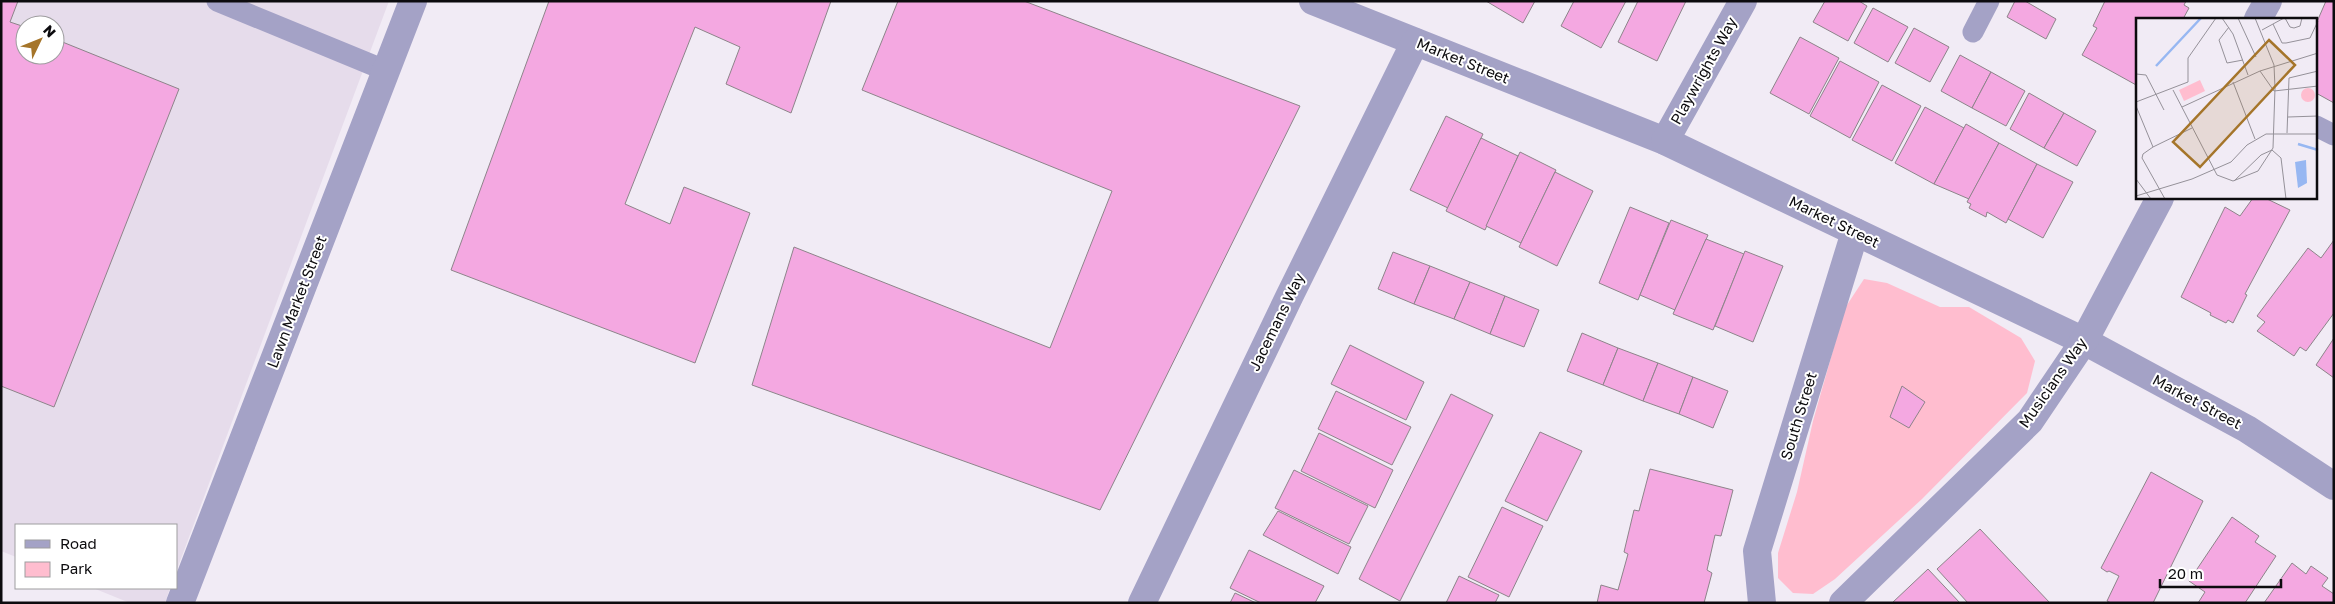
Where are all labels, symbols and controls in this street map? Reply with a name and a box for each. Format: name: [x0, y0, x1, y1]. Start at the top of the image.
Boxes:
street label: Playwrights Way: [1666, 13, 1740, 127]
north arrow: [15, 15, 65, 65]
inset map: [2136, 18, 2318, 199]
text: N: [40, 21, 60, 40]
street label: Market Street: [1414, 33, 1512, 87]
street label: Market Street: [1786, 191, 1883, 251]
street label: Lawn Market Street: [263, 233, 330, 370]
street label: Jacemans Way: [1245, 269, 1308, 373]
street label: Musicians Way: [2014, 333, 2090, 431]
street label: South Street: [1776, 370, 1820, 462]
street label: Market Street: [2150, 370, 2245, 432]
legend: [15, 524, 178, 589]
text: Road: [60, 534, 97, 552]
scale bar: [2160, 556, 2281, 588]
text: Park: [60, 559, 93, 577]
text: 20 m: [2168, 564, 2203, 582]

